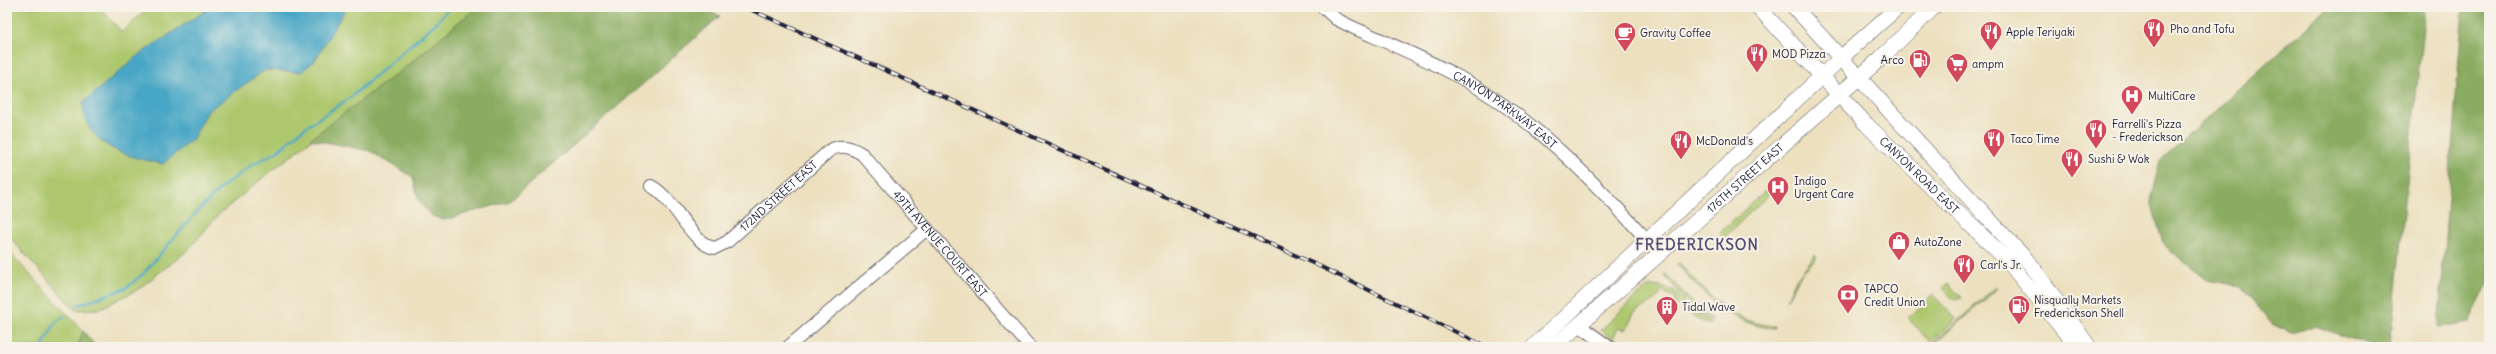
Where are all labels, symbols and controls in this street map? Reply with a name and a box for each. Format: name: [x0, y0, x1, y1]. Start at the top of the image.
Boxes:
restaurant icon: Pho and Tofu: [2141, 16, 2167, 49]
restaurant icon: Apple Teriyaki: [1978, 19, 2004, 52]
cafe icon: Gravity Coffee: [1612, 20, 1638, 53]
place label: Pho and Tofu: [2170, 22, 2235, 36]
place label: Apple Teriyaki: [2006, 25, 2075, 39]
place label: Gravity Coffee: [1640, 26, 1711, 40]
restaurant icon: MOD Pizza: [1744, 41, 1770, 74]
place label: MOD Pizza: [1772, 47, 1826, 61]
fuel station icon: Arco: [1907, 47, 1933, 80]
supermarket icon: ampm: [1944, 51, 1970, 84]
place label: Arco: [1881, 53, 1904, 67]
place label: ampm: [1972, 57, 2004, 71]
street label: CANYON PARKWAY EAST: [1450, 68, 1560, 151]
hospital icon: MultiCare: [2119, 83, 2145, 116]
place label: MultiCare: [2148, 89, 2196, 103]
restaurant icon: Farrelli's Pizza - Frederickson: [2083, 117, 2109, 150]
place label: Farrelli's Pizza - Frederickson: [2112, 117, 2183, 144]
restaurant icon: Taco Time: [1981, 126, 2007, 159]
restaurant icon: McDonald's: [1668, 128, 1694, 161]
place label: Taco Time: [2010, 132, 2059, 146]
place label: McDonald's: [1696, 134, 1753, 148]
street label: CANYON ROAD EAST: [1876, 134, 1962, 217]
street label: 176TH STREET EAST: [1704, 140, 1787, 216]
restaurant icon: Sushi & Wok: [2059, 146, 2085, 179]
place label: Sushi & Wok: [2088, 152, 2150, 166]
street label: 172ND STREET EAST: [737, 158, 820, 234]
hospital icon: Indigo Urgent Care: [1765, 174, 1791, 207]
place label: Indigo Urgent Care: [1794, 174, 1854, 201]
street label: 49TH AVENUE COURT EAST: [890, 187, 990, 300]
shop icon: AutoZone: [1886, 229, 1912, 262]
district label: FREDERICKSON: [1635, 235, 1759, 254]
place label: AutoZone: [1914, 235, 1962, 249]
restaurant icon: Carl's Jr.: [1951, 252, 1977, 285]
place label: Carl's Jr.: [1980, 258, 2022, 272]
bank icon: TAPCO Credit Union: [1835, 282, 1861, 315]
place label: TAPCO Credit Union: [1864, 282, 1925, 309]
fuel station icon: Nisqually Markets Frederickson Shell: [2006, 293, 2032, 326]
place label: Nisqually Markets Frederickson Shell: [2034, 293, 2124, 320]
building icon: Tidal Wave: [1654, 294, 1680, 327]
place label: Tidal Wave: [1682, 300, 1735, 314]

